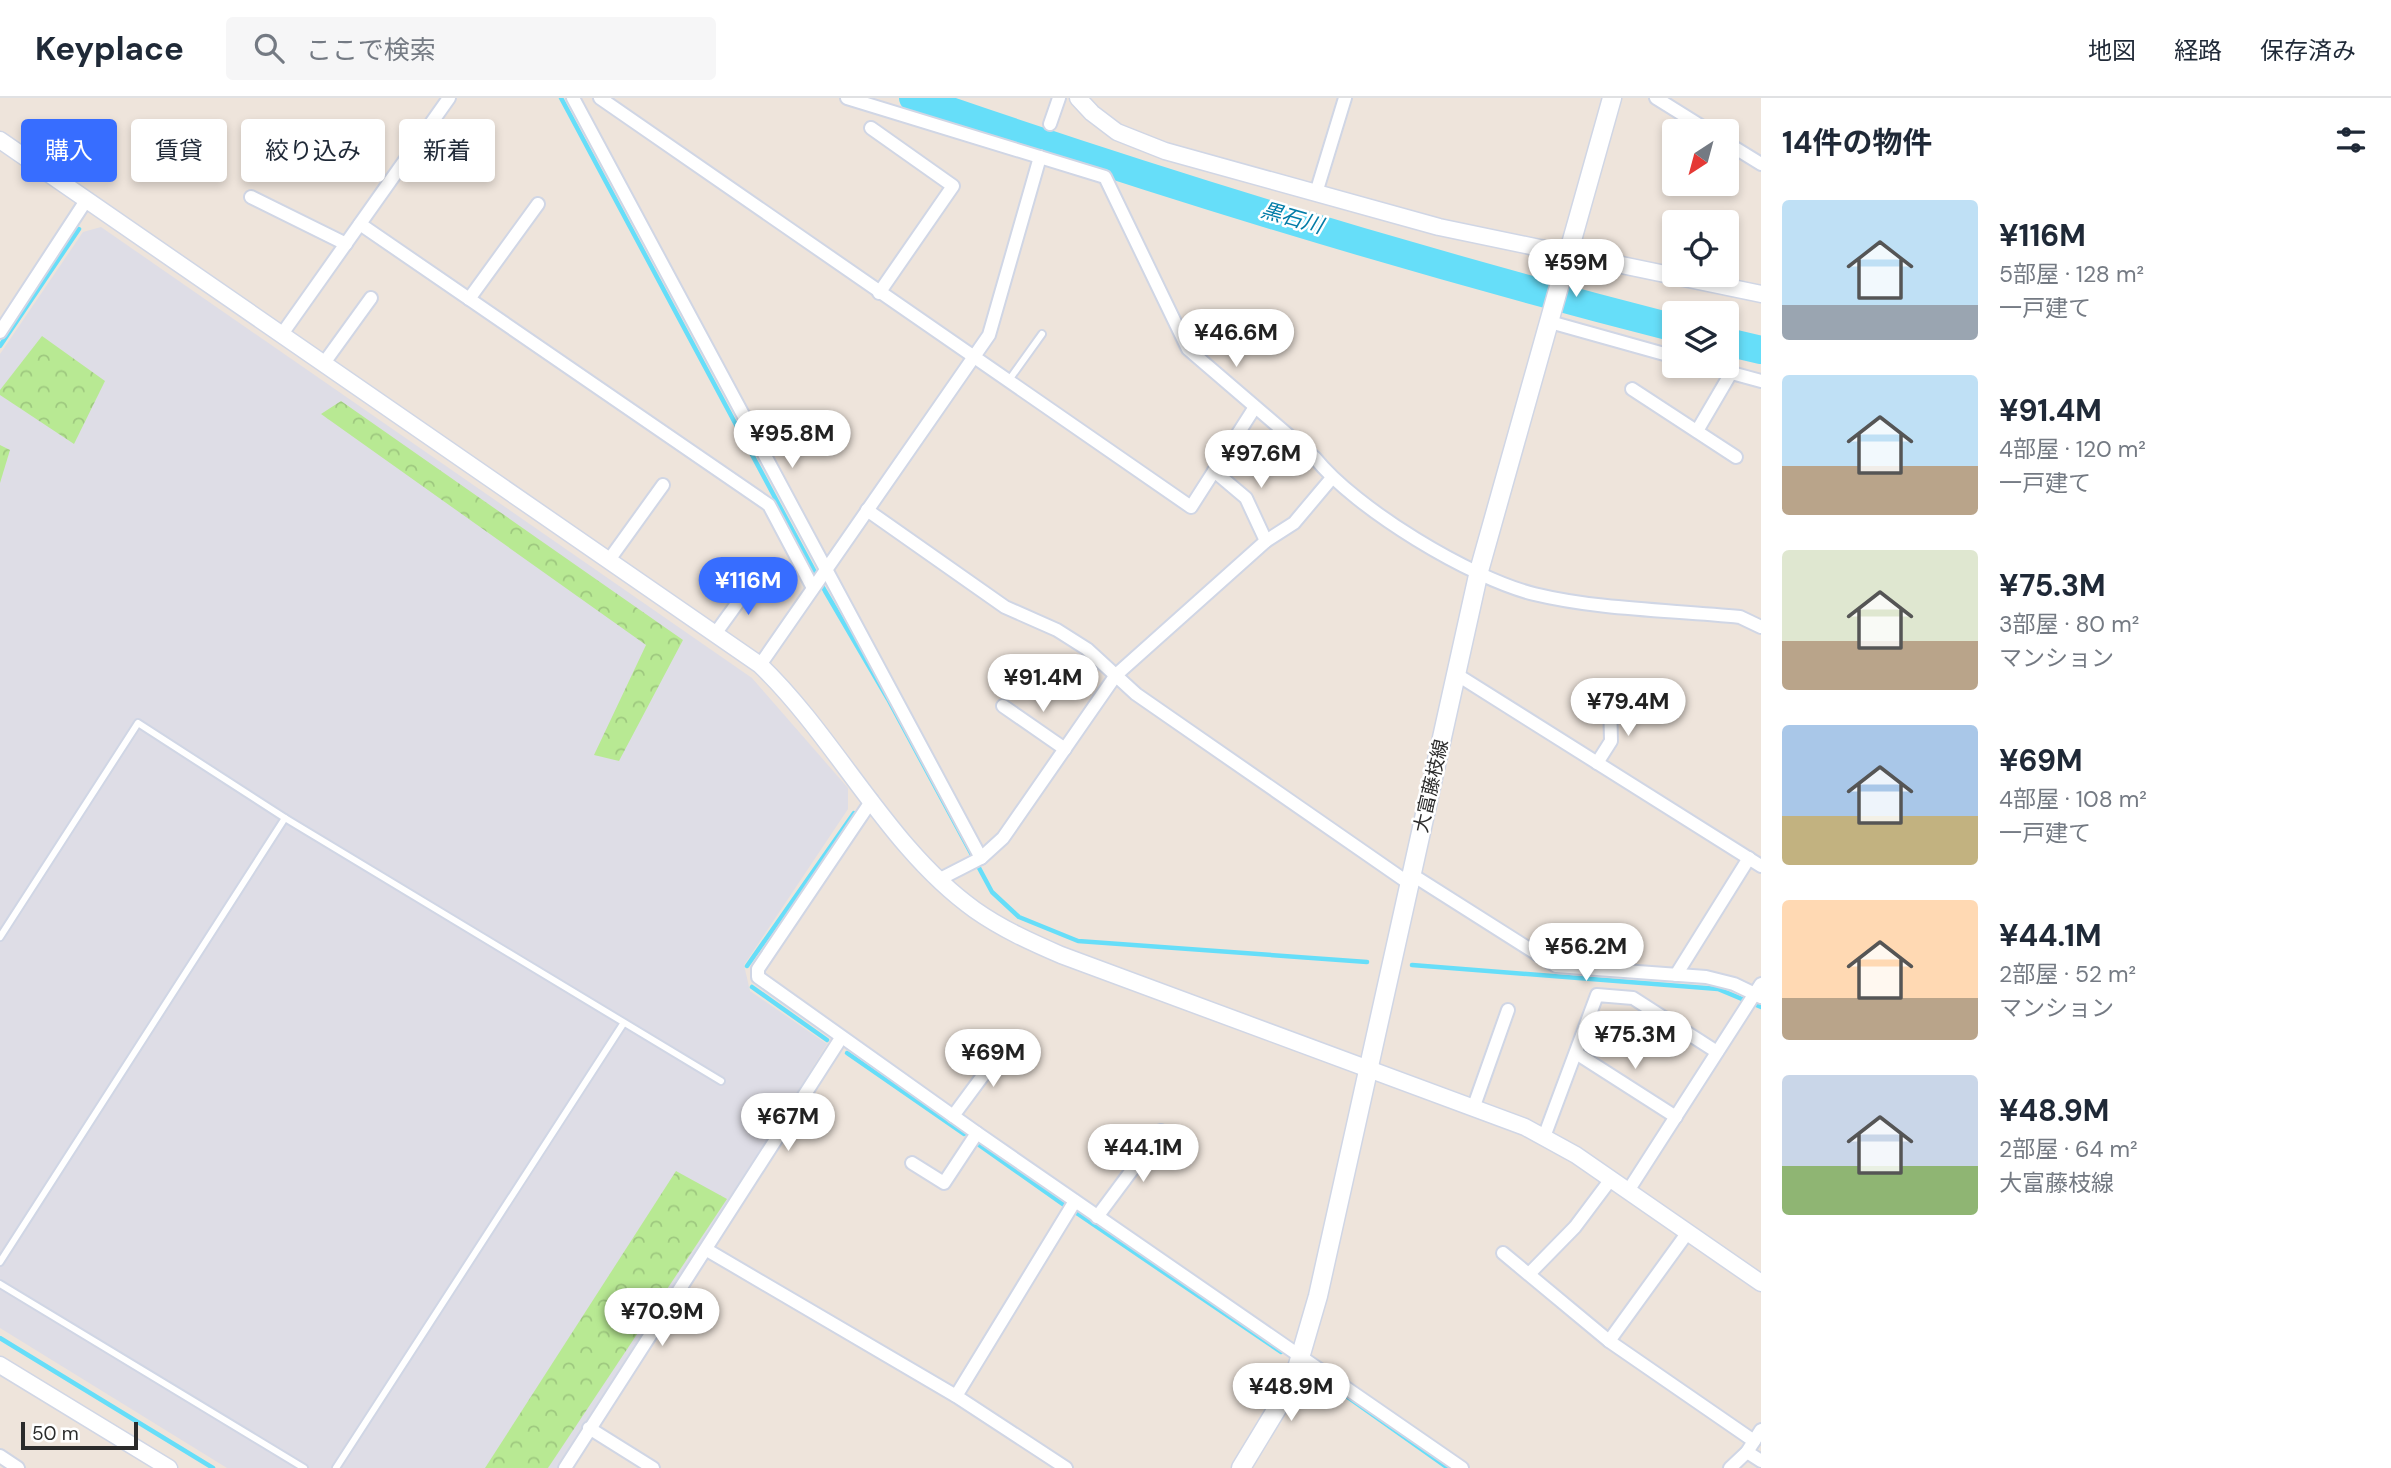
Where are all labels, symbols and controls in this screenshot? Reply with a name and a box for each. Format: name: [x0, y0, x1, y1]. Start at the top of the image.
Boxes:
search box: [226, 17, 716, 80]
text: Keyplace: [35, 27, 184, 70]
icon: search: [250, 29, 288, 67]
text: ここで検索: [306, 33, 436, 67]
text: 地図: [2088, 35, 2136, 66]
text: 経路: [2174, 35, 2222, 66]
text: 保存済み: [2260, 35, 2356, 66]
chip: 購入: [21, 119, 117, 182]
chip: 賃貸: [131, 119, 227, 182]
chip: 絞り込み: [241, 119, 385, 182]
chip: 新着: [399, 119, 495, 182]
north arrow: [1662, 119, 1740, 196]
map controls: [1662, 119, 1739, 378]
icon: filters: [2332, 121, 2370, 159]
text: 14件の物件: [1782, 123, 1932, 162]
water label: 黒石川: [1258, 196, 1328, 241]
button: locate: [1662, 210, 1739, 287]
text: ¥116M: [1999, 216, 2086, 255]
icon: home: [1838, 228, 1922, 312]
pin: ¥59M: [1535, 240, 1617, 299]
text: ¥59M: [1544, 247, 1608, 277]
text: 5部屋 · 128 m²: [1999, 259, 2144, 289]
text: 一戸建て: [1999, 293, 2091, 323]
button: layers: [1662, 301, 1739, 378]
pin: ¥46.6M: [1179, 310, 1293, 369]
text: ¥46.6M: [1194, 317, 1278, 347]
text: ¥91.4M: [1999, 391, 2102, 430]
icon: home: [1838, 403, 1922, 487]
pin: ¥95.8M: [735, 410, 849, 470]
text: ¥95.8M: [750, 418, 834, 448]
pin: ¥97.6M: [1204, 430, 1318, 490]
text: 4部屋 · 120 m²: [1999, 434, 2146, 464]
text: ¥97.6M: [1221, 438, 1301, 468]
text: 一戸建て: [1999, 468, 2091, 498]
pin: ¥116M: [699, 558, 797, 617]
text: ¥116M: [715, 565, 781, 595]
text: ¥75.3M: [1999, 566, 2106, 605]
icon: home: [1838, 578, 1922, 662]
text: 3部屋 · 80 m²: [1999, 609, 2139, 639]
text: マンション: [1999, 643, 2114, 673]
pin: ¥91.4M: [986, 654, 1100, 714]
text: ¥91.4M: [1004, 662, 1082, 692]
pin: ¥79.4M: [1571, 678, 1685, 738]
text: ¥79.4M: [1587, 686, 1669, 716]
street label: 大富藤枝線: [1408, 737, 1454, 835]
text: ¥69M: [1999, 741, 2083, 780]
icon: home: [1838, 753, 1922, 837]
text: 4部屋 · 108 m²: [1999, 784, 2147, 814]
text: 一戸建て: [1999, 818, 2091, 848]
text: ¥44.1M: [1999, 916, 2102, 955]
pin: ¥56.2M: [1529, 924, 1643, 983]
icon: home: [1838, 928, 1922, 1012]
text: ¥56.2M: [1545, 931, 1627, 961]
text: 2部屋 · 52 m²: [1999, 959, 2136, 989]
text: マンション: [1999, 993, 2114, 1023]
pin: ¥75.3M: [1578, 1012, 1692, 1071]
text: ¥75.3M: [1594, 1019, 1676, 1049]
pin: ¥69M: [952, 1030, 1034, 1089]
text: ¥69M: [961, 1037, 1025, 1067]
text: ¥48.9M: [1999, 1091, 2109, 1130]
pin: ¥67M: [747, 1094, 829, 1153]
text: ¥67M: [757, 1101, 819, 1131]
icon: home: [1838, 1103, 1922, 1187]
pin: ¥44.1M: [1086, 1124, 1200, 1184]
text: ¥44.1M: [1104, 1132, 1182, 1162]
text: 2部屋 · 64 m²: [1999, 1134, 2138, 1164]
text: 大富藤枝線: [1999, 1168, 2114, 1198]
pin: ¥70.9M: [605, 1288, 719, 1348]
text: ¥70.9M: [620, 1296, 704, 1326]
pin: ¥48.9M: [1234, 1364, 1348, 1423]
text: ¥48.9M: [1249, 1371, 1333, 1401]
scale bar: [21, 1419, 138, 1451]
text: 50 m: [32, 1421, 79, 1446]

